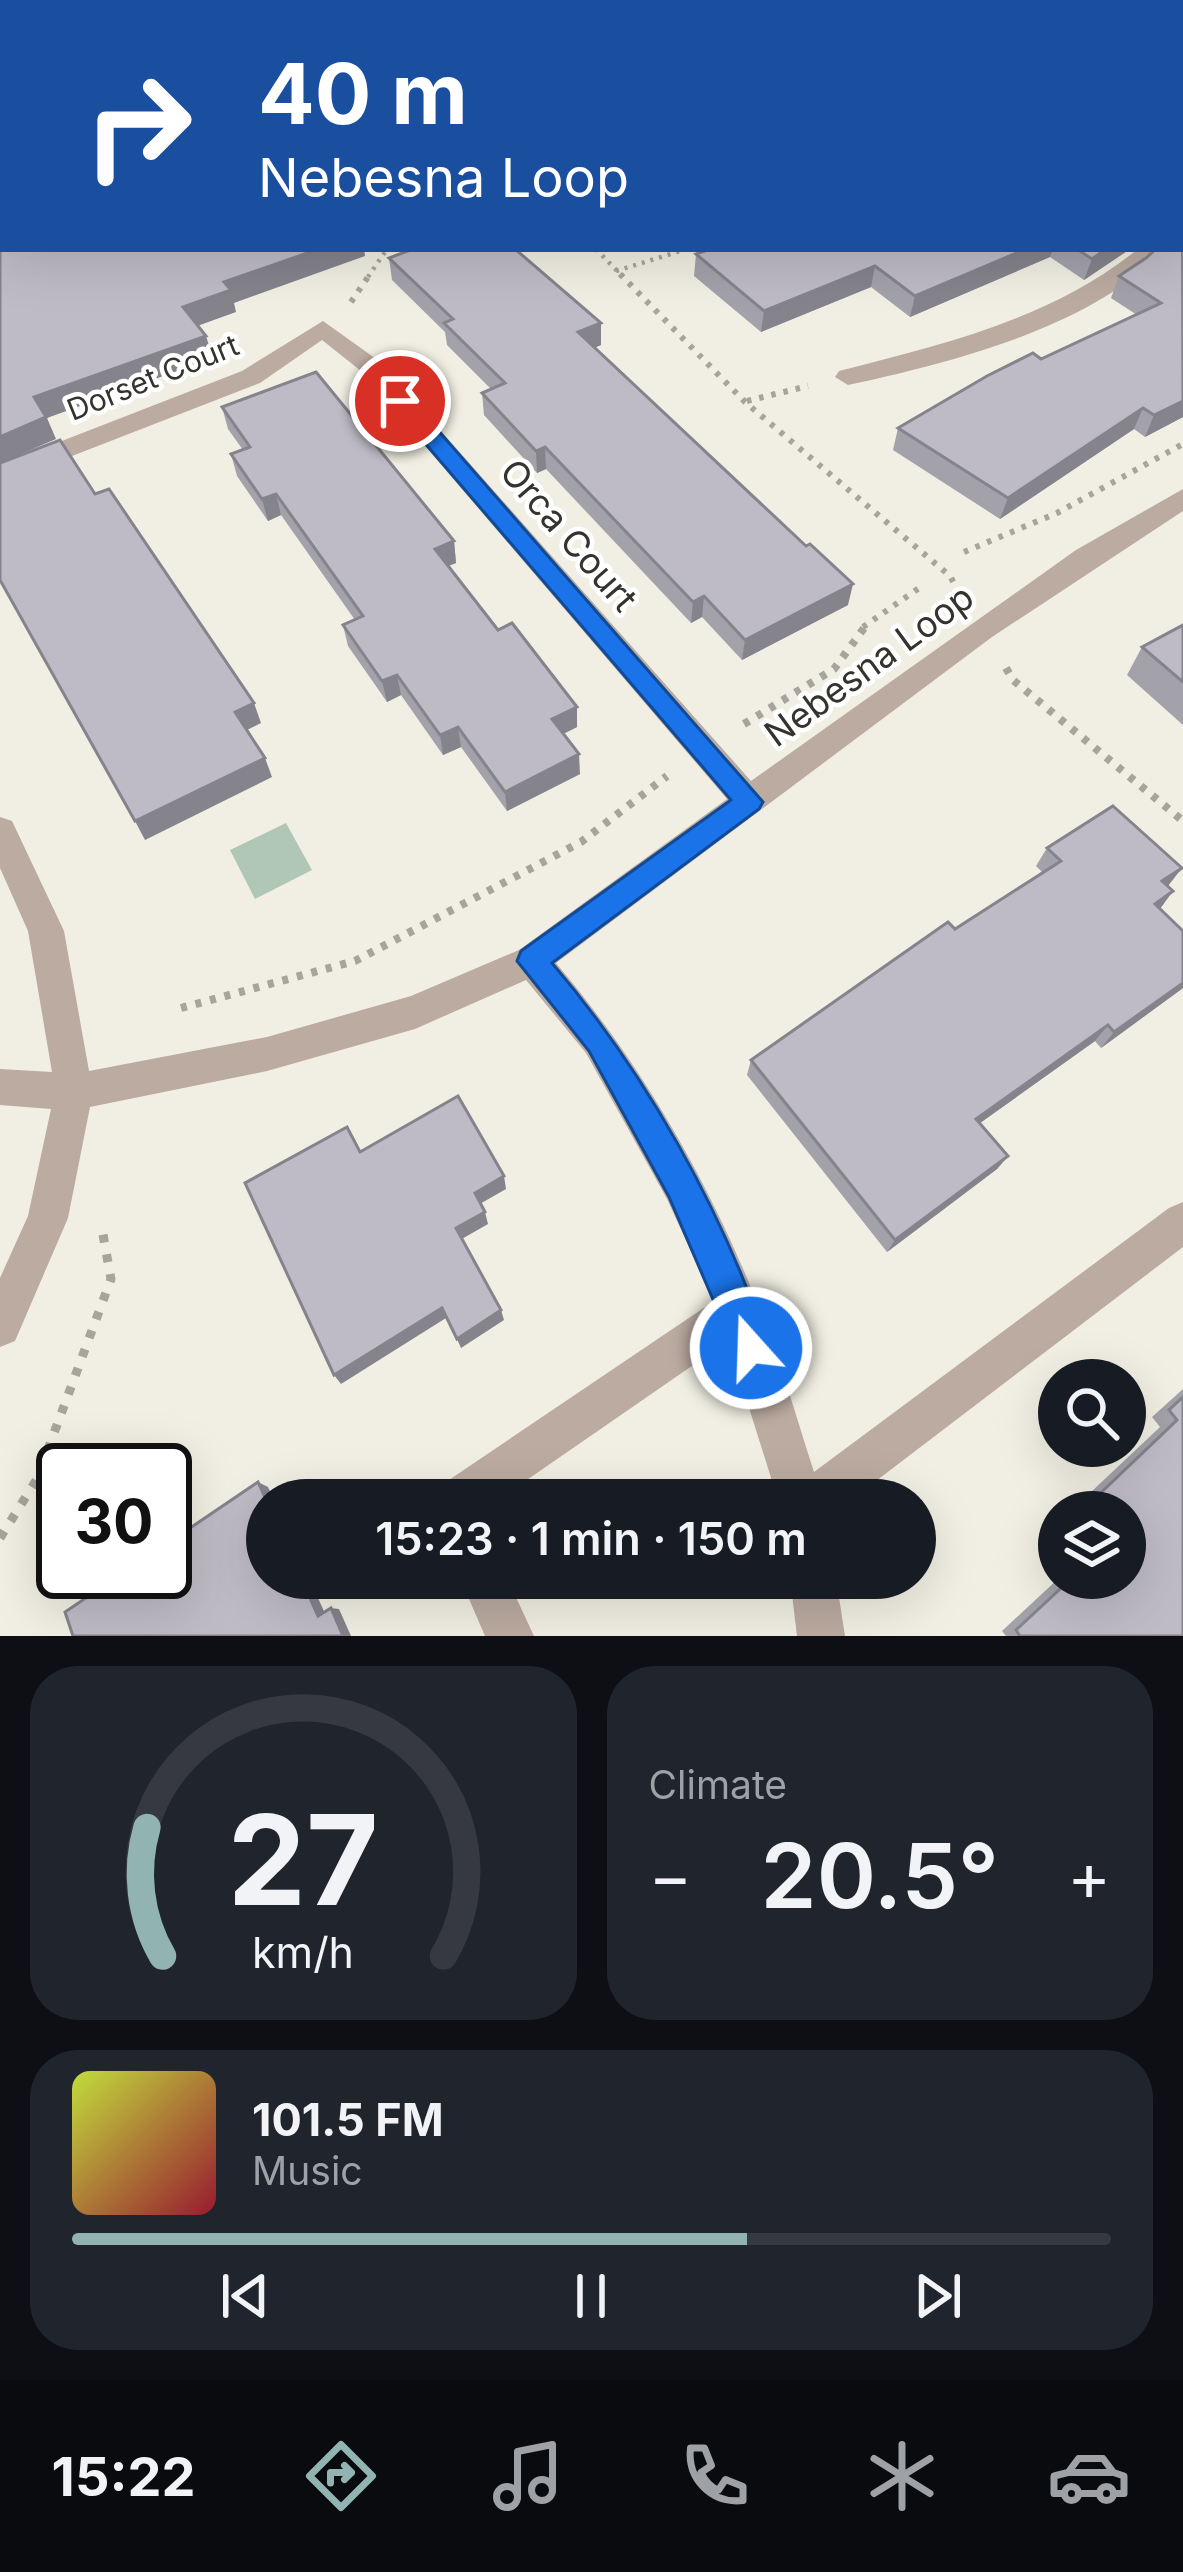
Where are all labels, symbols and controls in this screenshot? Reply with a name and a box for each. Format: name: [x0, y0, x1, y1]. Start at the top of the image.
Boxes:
text: 40 m: [258, 43, 468, 144]
icon: right: [60, 48, 216, 204]
text: Nebesna Loop: [258, 145, 629, 210]
street label: Dorset Court: [62, 326, 244, 428]
pin: [349, 350, 451, 452]
icon: arrive: [367, 368, 433, 434]
street label: Orca Court: [491, 450, 647, 620]
street label: Nebesna Loop: [756, 575, 982, 755]
position arrow: [688, 1285, 814, 1411]
map controls: [1038, 1359, 1146, 1599]
button: search: [1038, 1359, 1146, 1467]
speed limit sign: 30: [36, 1443, 192, 1599]
button: layers: [1038, 1491, 1146, 1599]
text: 15:23 · 1 min · 150 m: [375, 1511, 807, 1566]
text: Climate: [649, 1761, 787, 1808]
text: 27: [228, 1784, 379, 1935]
text: 20.5°: [761, 1821, 999, 1930]
text: −: [649, 1836, 692, 1916]
text: +: [1067, 1836, 1111, 1916]
text: km/h: [252, 1926, 354, 1978]
text: 101.5 FM: [252, 2092, 444, 2147]
text: Music: [252, 2147, 363, 2194]
icon: previous: [212, 2263, 278, 2329]
icon: pause: [558, 2263, 624, 2329]
icon: next: [905, 2263, 971, 2329]
icon: directions: [299, 2434, 383, 2518]
icon: music: [486, 2434, 570, 2518]
icon: phone: [673, 2434, 757, 2518]
icon: climate: [860, 2434, 944, 2518]
icon: car: [1047, 2434, 1131, 2518]
text: 15:22: [52, 2444, 195, 2509]

